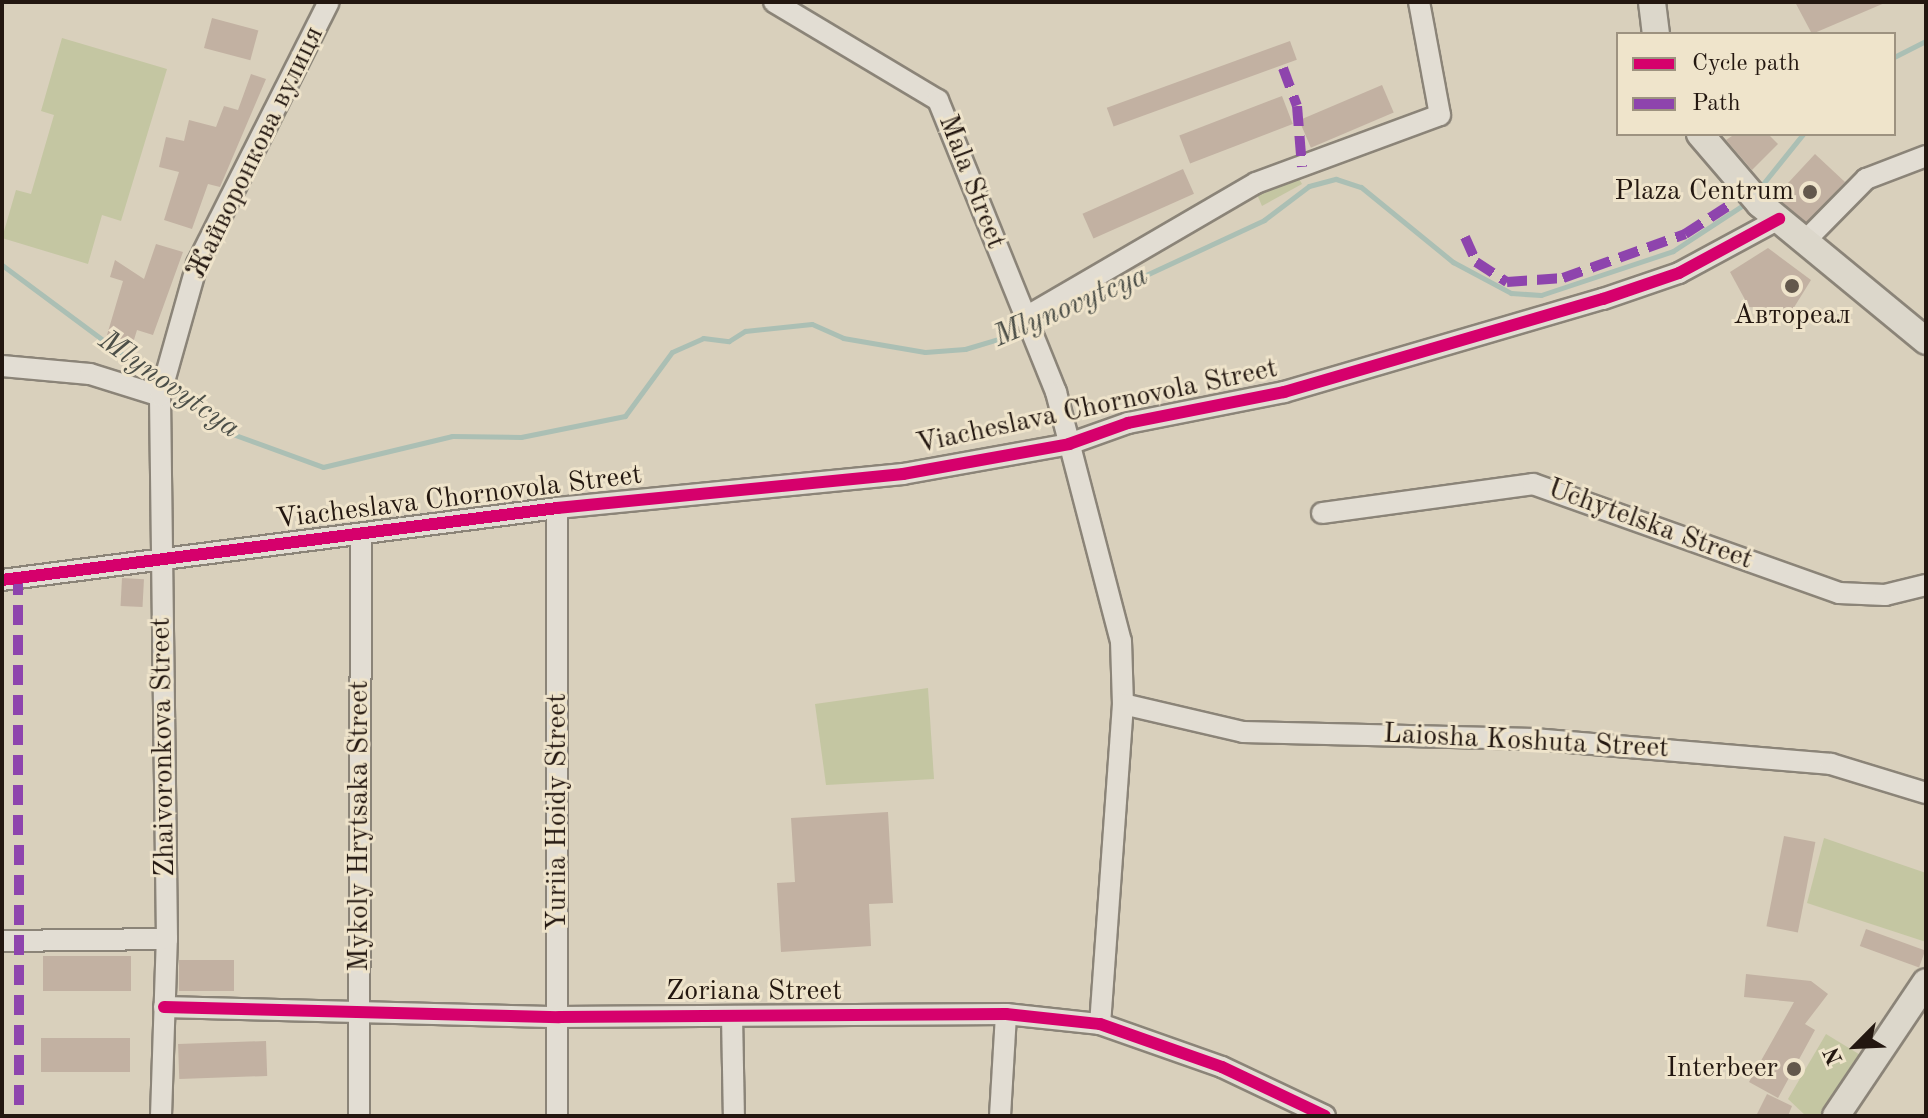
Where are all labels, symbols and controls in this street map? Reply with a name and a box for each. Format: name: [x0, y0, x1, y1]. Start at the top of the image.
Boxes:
street label: Жайворонкова вулиця: [180, 21, 332, 285]
legend: [1616, 32, 1896, 136]
text: Cycle path: [1692, 52, 1800, 76]
text: Path: [1692, 92, 1741, 116]
street label: Mala Street: [930, 110, 1012, 254]
place label: Plaza Centrum: [1614, 175, 1794, 209]
marker: Plaza Centrum: [1801, 183, 1819, 201]
water label: Mlynovytcya: [988, 258, 1154, 356]
marker: Автореал: [1783, 277, 1801, 295]
place label: Автореал: [1733, 299, 1851, 333]
water label: Mlynovytcya: [91, 323, 247, 447]
street label: Viacheslava Chornovola Street: [913, 352, 1281, 462]
street label: Viacheslava Chornovola Street: [274, 459, 644, 537]
street label: Uchytelska Street: [1543, 472, 1757, 578]
street label: Zhaivoronkova Street: [145, 617, 183, 877]
street label: Mykoly Hrytsaka Street: [343, 680, 377, 972]
street label: Yuriia Hoidy Street: [541, 693, 575, 931]
street label: Laiosha Koshuta Street: [1382, 718, 1670, 766]
street label: Zoriana Street: [666, 975, 842, 1009]
north arrow: [1816, 1006, 1896, 1086]
text: N: [1821, 1044, 1848, 1068]
place label: Interbeer: [1666, 1052, 1778, 1086]
marker: Interbeer: [1785, 1060, 1803, 1078]

